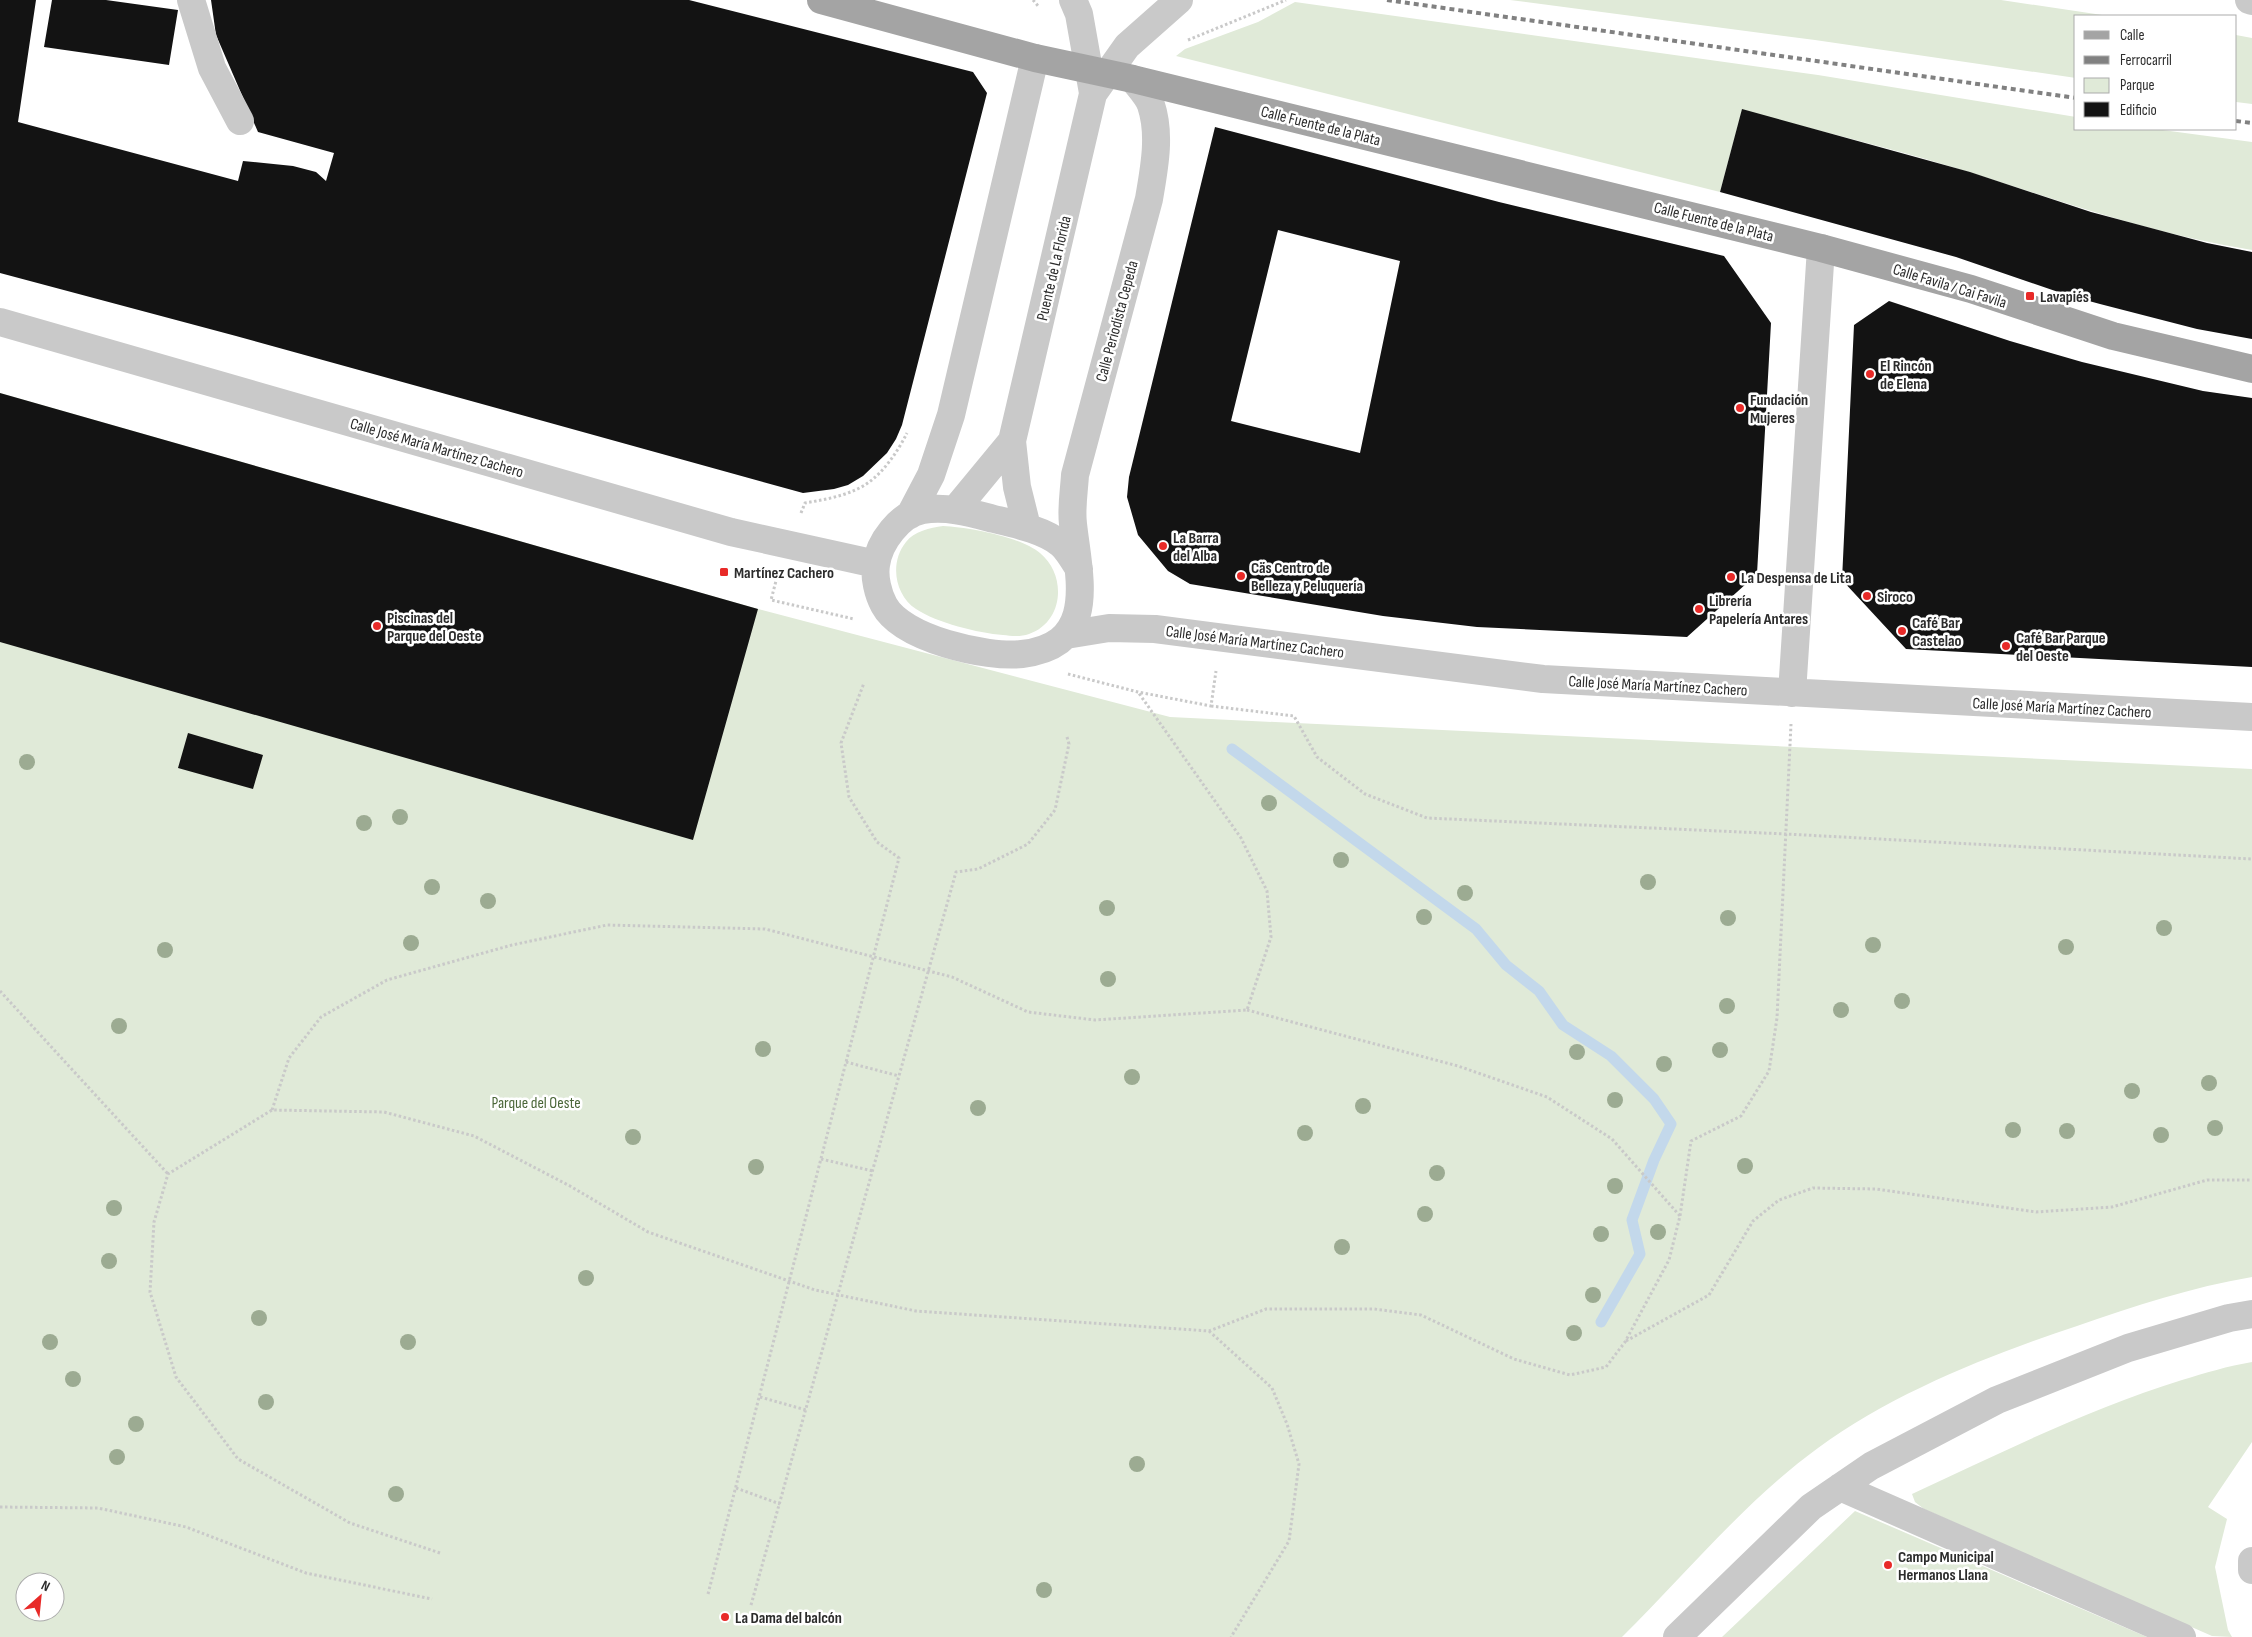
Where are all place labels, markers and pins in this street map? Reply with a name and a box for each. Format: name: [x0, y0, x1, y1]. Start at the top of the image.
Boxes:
place label: Lavapiés: [2040, 288, 2089, 307]
marker: Lavapiés: [2024, 290, 2036, 302]
place label: El Rincón de Elena: [1880, 357, 1932, 394]
marker: El Rincón de Elena: [1864, 368, 1876, 380]
place label: Fundación Mujeres: [1750, 391, 1808, 428]
marker: Fundación Mujeres: [1734, 402, 1746, 414]
place label: La Barra del Alba: [1173, 529, 1219, 566]
marker: La Barra del Alba: [1157, 540, 1169, 552]
place label: Cäs Centro de Belleza y Peluquería: [1251, 559, 1363, 596]
place label: Martínez Cachero: [734, 564, 834, 583]
marker: Martínez Cachero: [718, 566, 730, 578]
place label: La Despensa de Lita: [1741, 569, 1851, 588]
marker: Cäs Centro de Belleza y Peluquería: [1235, 570, 1247, 582]
marker: La Despensa de Lita: [1725, 571, 1737, 583]
place label: Siroco: [1877, 588, 1913, 607]
marker: Siroco: [1861, 590, 1873, 602]
place label: Librería Papelería Antares: [1709, 592, 1808, 629]
marker: Librería Papelería Antares: [1693, 603, 1705, 615]
place label: Piscinas del Parque del Oeste: [387, 609, 482, 646]
place label: Café Bar Castelao: [1912, 614, 1962, 651]
marker: Piscinas del Parque del Oeste: [371, 620, 383, 632]
marker: Café Bar Castelao: [1896, 625, 1908, 637]
place label: Café Bar Parque del Oeste: [2016, 629, 2106, 666]
marker: Café Bar Parque del Oeste: [2000, 640, 2012, 652]
place label: Campo Municipal Hermanos Llana: [1898, 1548, 1994, 1585]
marker: Campo Municipal Hermanos Llana: [1882, 1559, 1894, 1571]
place label: La Dama del balcón: [735, 1609, 842, 1628]
marker: La Dama del balcón: [719, 1611, 731, 1623]

